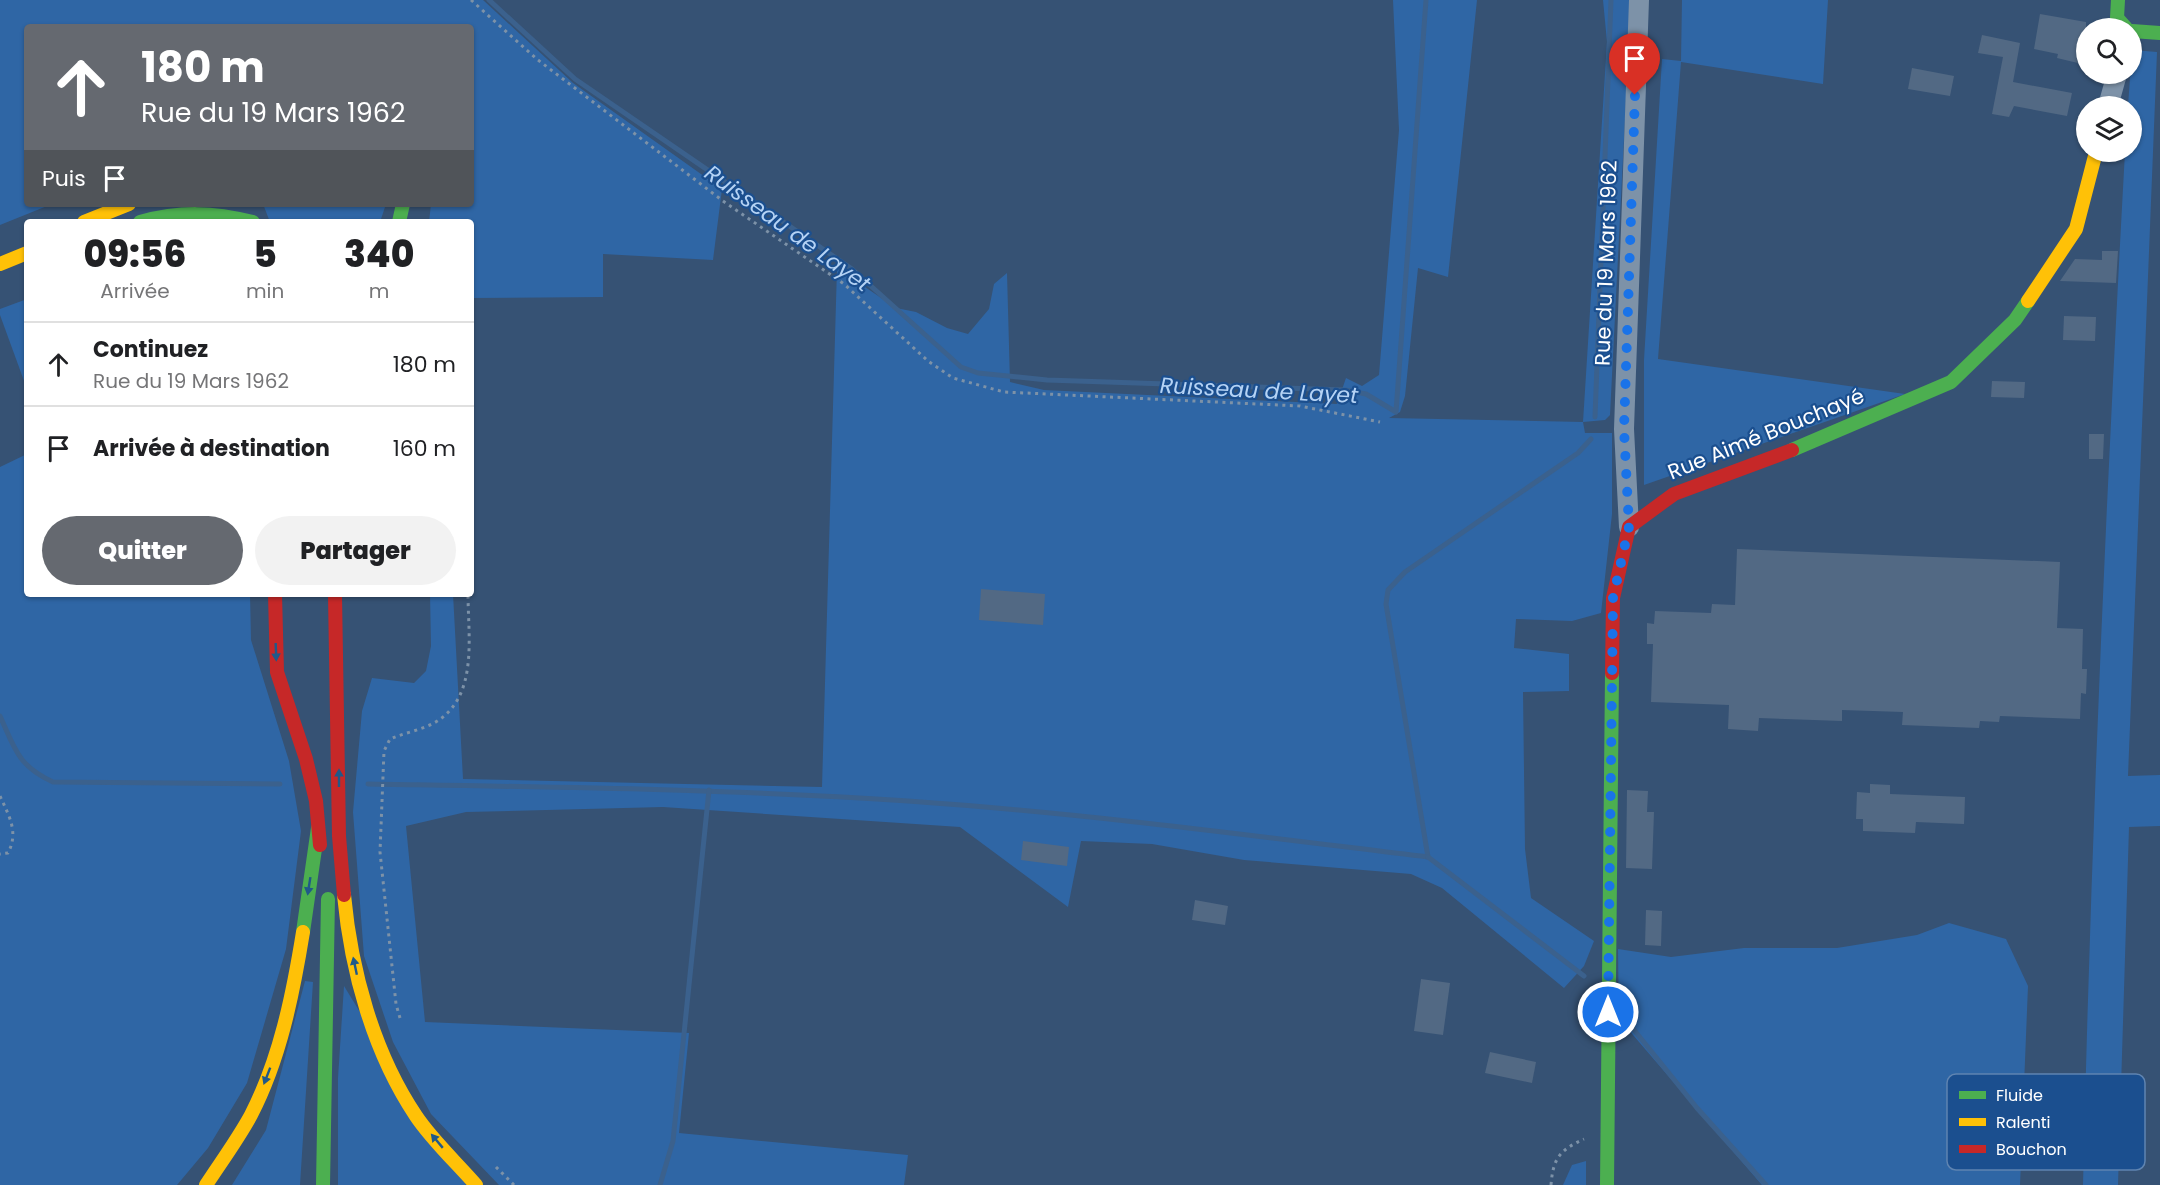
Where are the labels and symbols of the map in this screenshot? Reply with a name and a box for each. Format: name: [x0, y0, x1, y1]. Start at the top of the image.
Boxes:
pin: [1609, 33, 1660, 95]
water label: Ruisseau de Layet: [698, 158, 878, 300]
street label: Rue du 19 Mars 1962: [1587, 160, 1624, 366]
water label: Ruisseau de Layet: [1159, 370, 1360, 411]
street label: Rue Aimé Bouchayé: [1663, 381, 1868, 486]
one-way arrow: [272, 643, 281, 662]
one-way arrow: [334, 768, 343, 787]
one-way arrow: [304, 876, 313, 895]
one-way arrow: [350, 957, 359, 976]
position arrow: [1576, 980, 1640, 1044]
one-way arrow: [262, 1067, 271, 1085]
legend: [1947, 1074, 2145, 1170]
text: Fluide: [1996, 1084, 2043, 1107]
text: Ralenti: [1996, 1111, 2050, 1134]
one-way arrow: [431, 1134, 444, 1149]
text: Bouchon: [1996, 1138, 2067, 1161]

